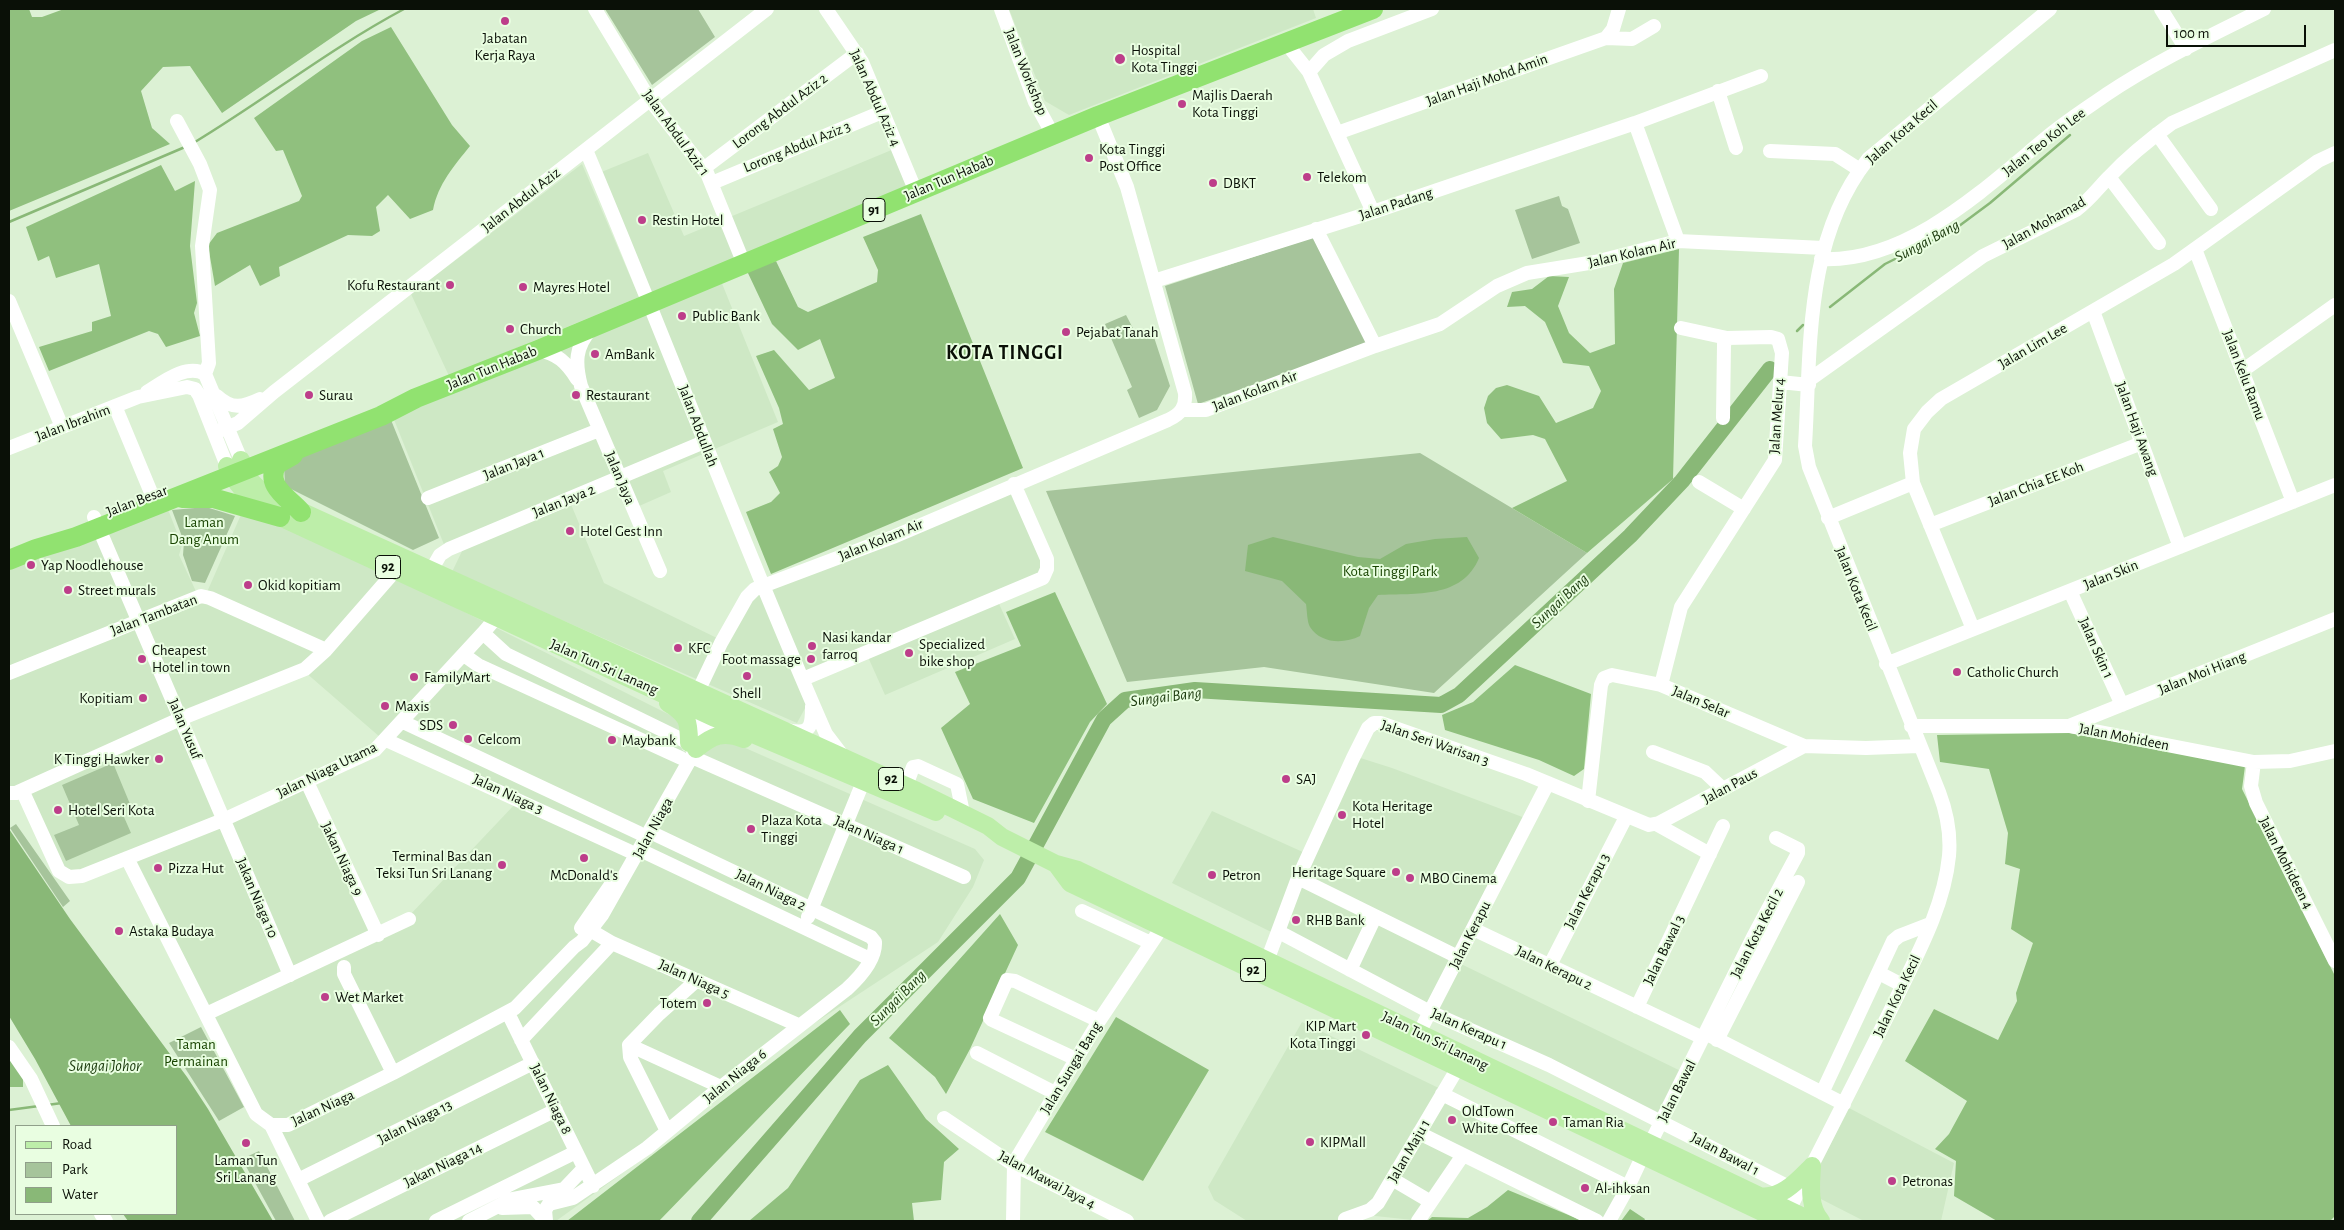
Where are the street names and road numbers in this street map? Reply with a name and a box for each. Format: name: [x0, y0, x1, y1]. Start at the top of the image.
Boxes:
street label: Jalan Workshop: [1000, 26, 1052, 118]
street label: Jalan Abdul Aziz 4: [846, 47, 904, 149]
street label: Jalan Haji Mohd Amin: [1424, 50, 1550, 110]
street label: Lorong Abdul Aziz 2: [729, 69, 831, 153]
street label: Jalan Abdul Aziz 1: [639, 86, 713, 180]
street label: Jalan Kota Kecil: [1862, 96, 1942, 168]
street label: Jalan Teo Koh Lee: [1999, 104, 2089, 180]
street label: Lorong Abdul Aziz 3: [741, 117, 853, 177]
street label: Jalan Tun Habab: [902, 151, 996, 205]
street label: Jalan Abdul Aziz: [478, 164, 564, 236]
street label: Jalan Padang: [1357, 184, 1435, 224]
street label: Jalan Mohamad: [1999, 193, 2089, 253]
road number: 91: [863, 198, 885, 222]
street label: Jalan Kolam Air: [1586, 234, 1678, 272]
street label: Jalan Lim Lee: [1996, 319, 2070, 373]
street label: Jalan Kelu Ramu: [2219, 327, 2269, 423]
street label: Jalan Tun Habab: [445, 342, 539, 394]
street label: Jalan Kolam Air: [1210, 367, 1300, 415]
street label: Jalan Melur 4: [1765, 377, 1789, 455]
street label: Jalan Haji Awang: [2112, 379, 2162, 479]
street label: Jalan Abdullah: [674, 383, 722, 469]
street label: Jalan Ibrahim: [33, 401, 113, 445]
street label: Jalan Jaya 1: [481, 444, 547, 484]
street label: Jalan Jaya: [601, 449, 639, 507]
street label: Jalan Chia EE Koh: [1986, 458, 2086, 510]
street label: Jalan Jaya 2: [530, 480, 598, 522]
street label: Jalan Besar: [104, 481, 170, 521]
street label: Jalan Kolam Air: [836, 515, 926, 565]
street label: Jalan Kota Kecil: [1831, 544, 1881, 634]
road number: 92: [376, 556, 400, 578]
street label: Jalan Skin: [2081, 556, 2141, 594]
street label: Jalan Tambatan: [108, 590, 200, 640]
street label: Jalan Skin 1: [2075, 615, 2117, 681]
street label: Jalan Tun Sri Lanang: [547, 635, 661, 699]
street label: Jalan Moi Hiang: [2156, 647, 2248, 699]
street label: Jalan Selar: [1669, 682, 1733, 722]
street label: Jalan Yusuf: [164, 696, 206, 762]
street label: Jalan Seri Warisan 3: [1379, 716, 1491, 770]
street label: Jalan Mohideen: [2077, 719, 2171, 755]
street label: Jalan Niaga Utama: [274, 738, 380, 802]
street label: Jalan Paus: [1699, 764, 1761, 808]
road number: 92: [878, 768, 904, 791]
street label: Jalan Niaga 3: [470, 770, 546, 818]
street label: Jalan Niaga: [629, 794, 677, 862]
street label: Jalan Niaga 1: [831, 812, 907, 858]
street label: Jalan Mohideen 4: [2255, 814, 2317, 912]
street label: Jakan Niaga 9: [317, 819, 367, 899]
street label: Jalan Kerapu 3: [1560, 850, 1614, 932]
street label: Jakan Niaga 10: [232, 855, 282, 941]
street label: Jalan Niaga 2: [733, 865, 809, 915]
street label: Jalan Kota Kecil 2: [1727, 885, 1787, 981]
street label: Jalan Kerapu: [1445, 898, 1495, 972]
street label: Jalan Bawal 3: [1639, 912, 1689, 988]
street label: Jalan Kerapu 2: [1513, 942, 1595, 994]
street label: Jalan Kota Kecil: [1869, 952, 1925, 1040]
street label: Jalan Niaga 5: [656, 955, 732, 1003]
road number: 92: [1240, 958, 1266, 982]
street label: Jalan Kerapu 1: [1428, 1004, 1510, 1054]
street label: Jalan Tun Sri Lanang: [1379, 1007, 1491, 1075]
street label: Jalan Sungai Bang: [1036, 1019, 1106, 1117]
street label: Jalan Niaga 6: [700, 1045, 770, 1107]
street label: Jalan Bawal: [1654, 1057, 1700, 1125]
street label: Jalan Niaga 8: [526, 1061, 576, 1137]
street label: Jalan Niaga: [289, 1086, 357, 1130]
street label: Jalan Niaga 13: [375, 1096, 455, 1148]
street label: Jalan Maju 1: [1384, 1116, 1434, 1186]
street label: Jalan Bawal 1: [1688, 1128, 1762, 1180]
street label: Jakan Niaga 14: [401, 1138, 485, 1192]
street label: Jalan Mawai Jaya 4: [995, 1147, 1099, 1213]

